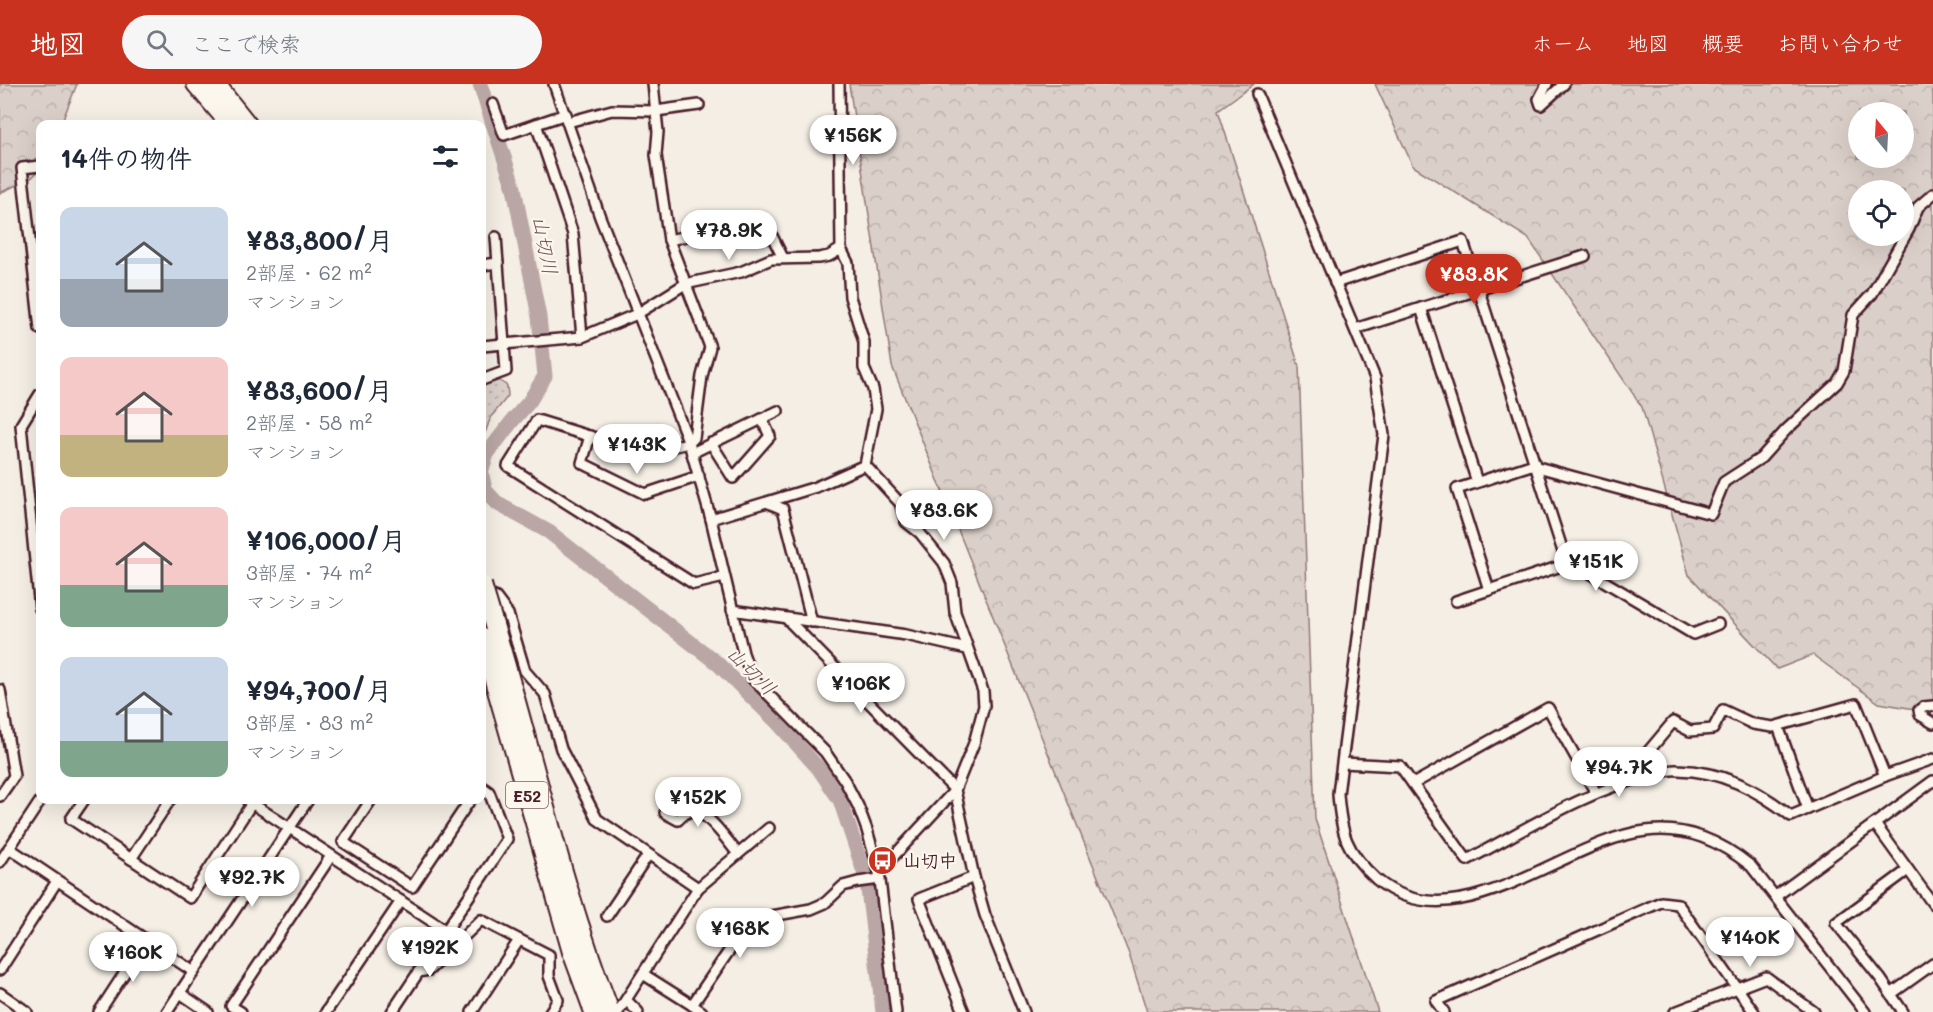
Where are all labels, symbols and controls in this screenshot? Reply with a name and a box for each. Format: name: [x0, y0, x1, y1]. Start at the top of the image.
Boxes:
search box: [122, 15, 542, 69]
text: 地図: [30, 25, 86, 61]
icon: search: [143, 26, 176, 59]
text: ここで検索: [191, 29, 301, 58]
text: ホーム: [1532, 29, 1594, 56]
text: 地図: [1627, 29, 1669, 56]
text: 概要: [1702, 29, 1744, 56]
text: お問い合わせ: [1777, 29, 1903, 56]
north arrow: [1848, 102, 1914, 168]
map controls: [1848, 102, 1914, 246]
pin: ¥156K: [811, 115, 895, 166]
text: ¥156K: [824, 121, 882, 147]
icon: filters: [429, 140, 462, 173]
text: 14件の物件: [60, 141, 192, 175]
button: locate: [1848, 180, 1914, 246]
pin: ¥78.9K: [680, 210, 778, 261]
water label: 山切川: [528, 213, 564, 277]
text: ¥78.9K: [695, 216, 763, 242]
text: ¥83,800/月: [246, 223, 393, 257]
icon: home: [108, 231, 180, 303]
pin: ¥83.8K: [1425, 254, 1523, 305]
text: 2部屋 · 62 m²: [246, 259, 372, 285]
text: ¥83.8K: [1439, 260, 1509, 286]
text: マンション: [246, 288, 345, 314]
text: ¥83,600/月: [246, 373, 393, 407]
icon: home: [108, 381, 180, 453]
text: 2部屋 · 58 m²: [246, 409, 372, 435]
pin: ¥143K: [595, 424, 679, 475]
text: ¥143K: [607, 430, 667, 456]
text: マンション: [246, 438, 345, 464]
pin: ¥83.6K: [895, 490, 993, 541]
text: ¥83.6K: [910, 496, 978, 522]
text: ¥106,000/月: [246, 523, 406, 557]
icon: home: [108, 531, 180, 603]
pin: ¥151K: [1554, 541, 1638, 592]
text: ¥151K: [1568, 547, 1624, 573]
text: 3部屋 · 74 m²: [246, 559, 372, 585]
text: マンション: [246, 588, 345, 614]
water label: 山切川: [722, 640, 782, 700]
pin: ¥106K: [819, 663, 903, 714]
text: ¥106K: [831, 669, 891, 695]
text: ¥94,700/月: [246, 673, 392, 707]
icon: home: [108, 681, 180, 753]
text: 3部屋 · 83 m²: [246, 709, 373, 735]
text: マンション: [246, 738, 345, 764]
pin: ¥94.7K: [1570, 747, 1668, 798]
text: ¥94.7K: [1585, 753, 1653, 779]
pin: ¥152K: [656, 777, 740, 828]
road number: E52: [506, 782, 548, 808]
text: ¥152K: [669, 783, 727, 809]
bus stop icon: 山切中: [866, 844, 898, 876]
place label: 山切中: [903, 848, 957, 872]
pin: ¥92.7K: [203, 857, 301, 908]
text: ¥92.7K: [219, 863, 285, 889]
pin: ¥168K: [698, 908, 782, 959]
text: ¥168K: [710, 914, 770, 940]
pin: ¥140K: [1708, 917, 1792, 968]
text: ¥140K: [1720, 923, 1780, 949]
pin: ¥192K: [388, 927, 472, 978]
pin: ¥160K: [91, 932, 175, 983]
text: ¥192K: [401, 933, 459, 959]
text: ¥160K: [103, 938, 163, 964]

